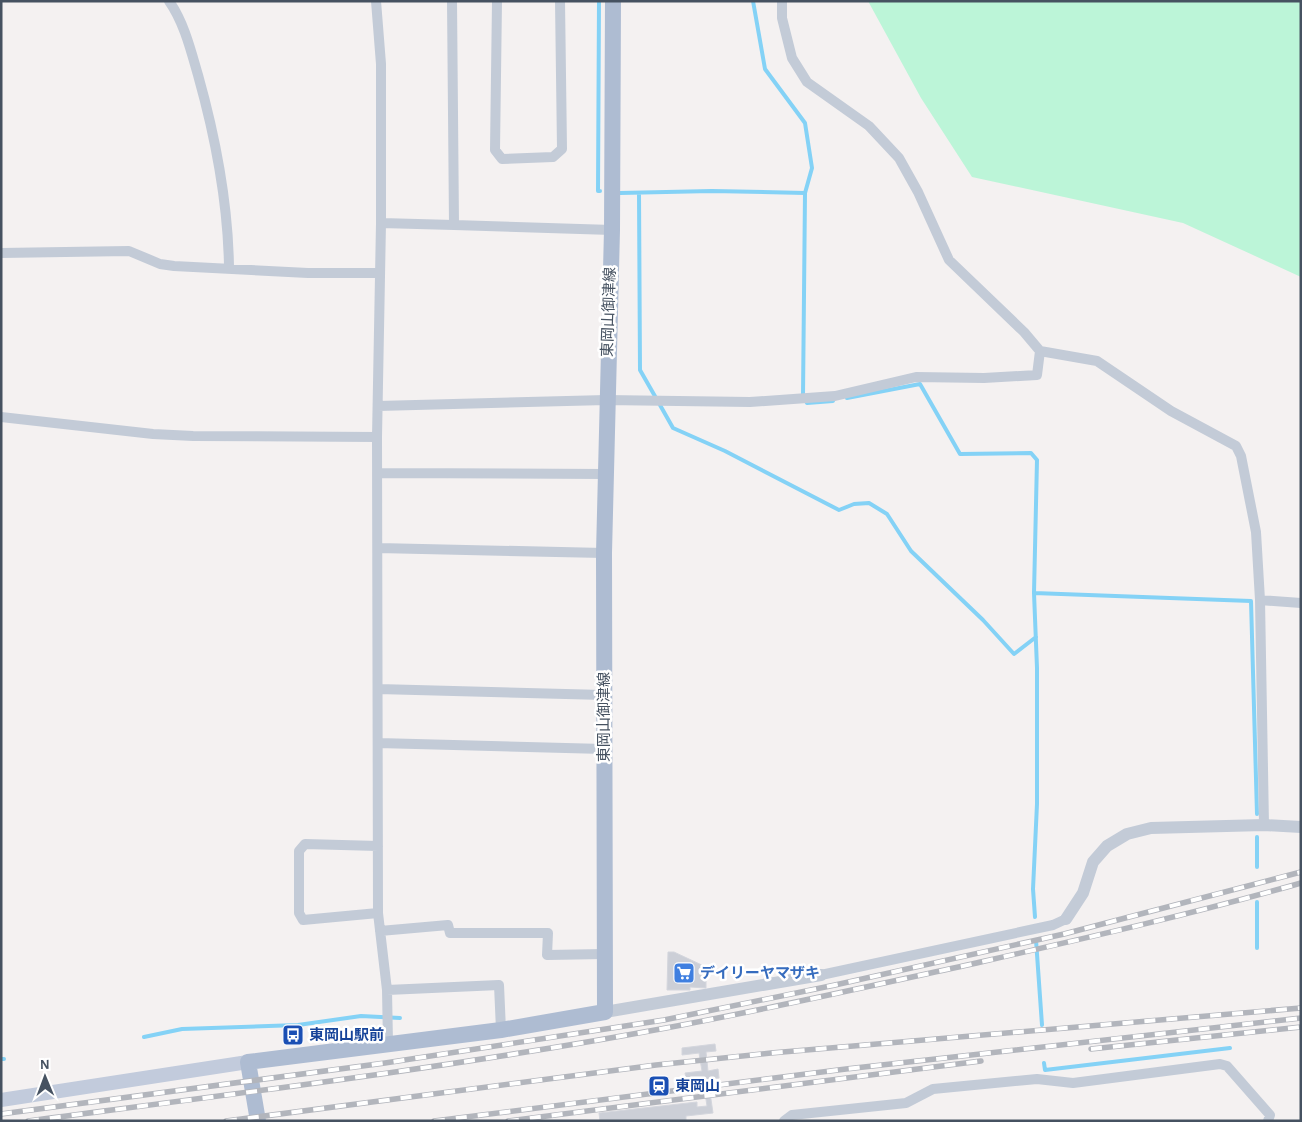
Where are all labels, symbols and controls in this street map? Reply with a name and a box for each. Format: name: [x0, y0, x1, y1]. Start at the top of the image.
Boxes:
street label: 東岡山御津線: [599, 267, 618, 357]
street label: 東岡山御津線: [596, 672, 612, 762]
supermarket icon: デイリーヤマザキ: [672, 961, 696, 985]
place label: デイリーヤマザキ: [700, 965, 820, 981]
bus stop icon: 東岡山駅前: [281, 1023, 305, 1047]
place label: 東岡山駅前: [309, 1026, 384, 1043]
north arrow: [20, 1052, 70, 1102]
text: N: [40, 1058, 50, 1072]
station icon: 東岡山: [647, 1074, 671, 1098]
place label: 東岡山: [675, 1078, 720, 1094]

